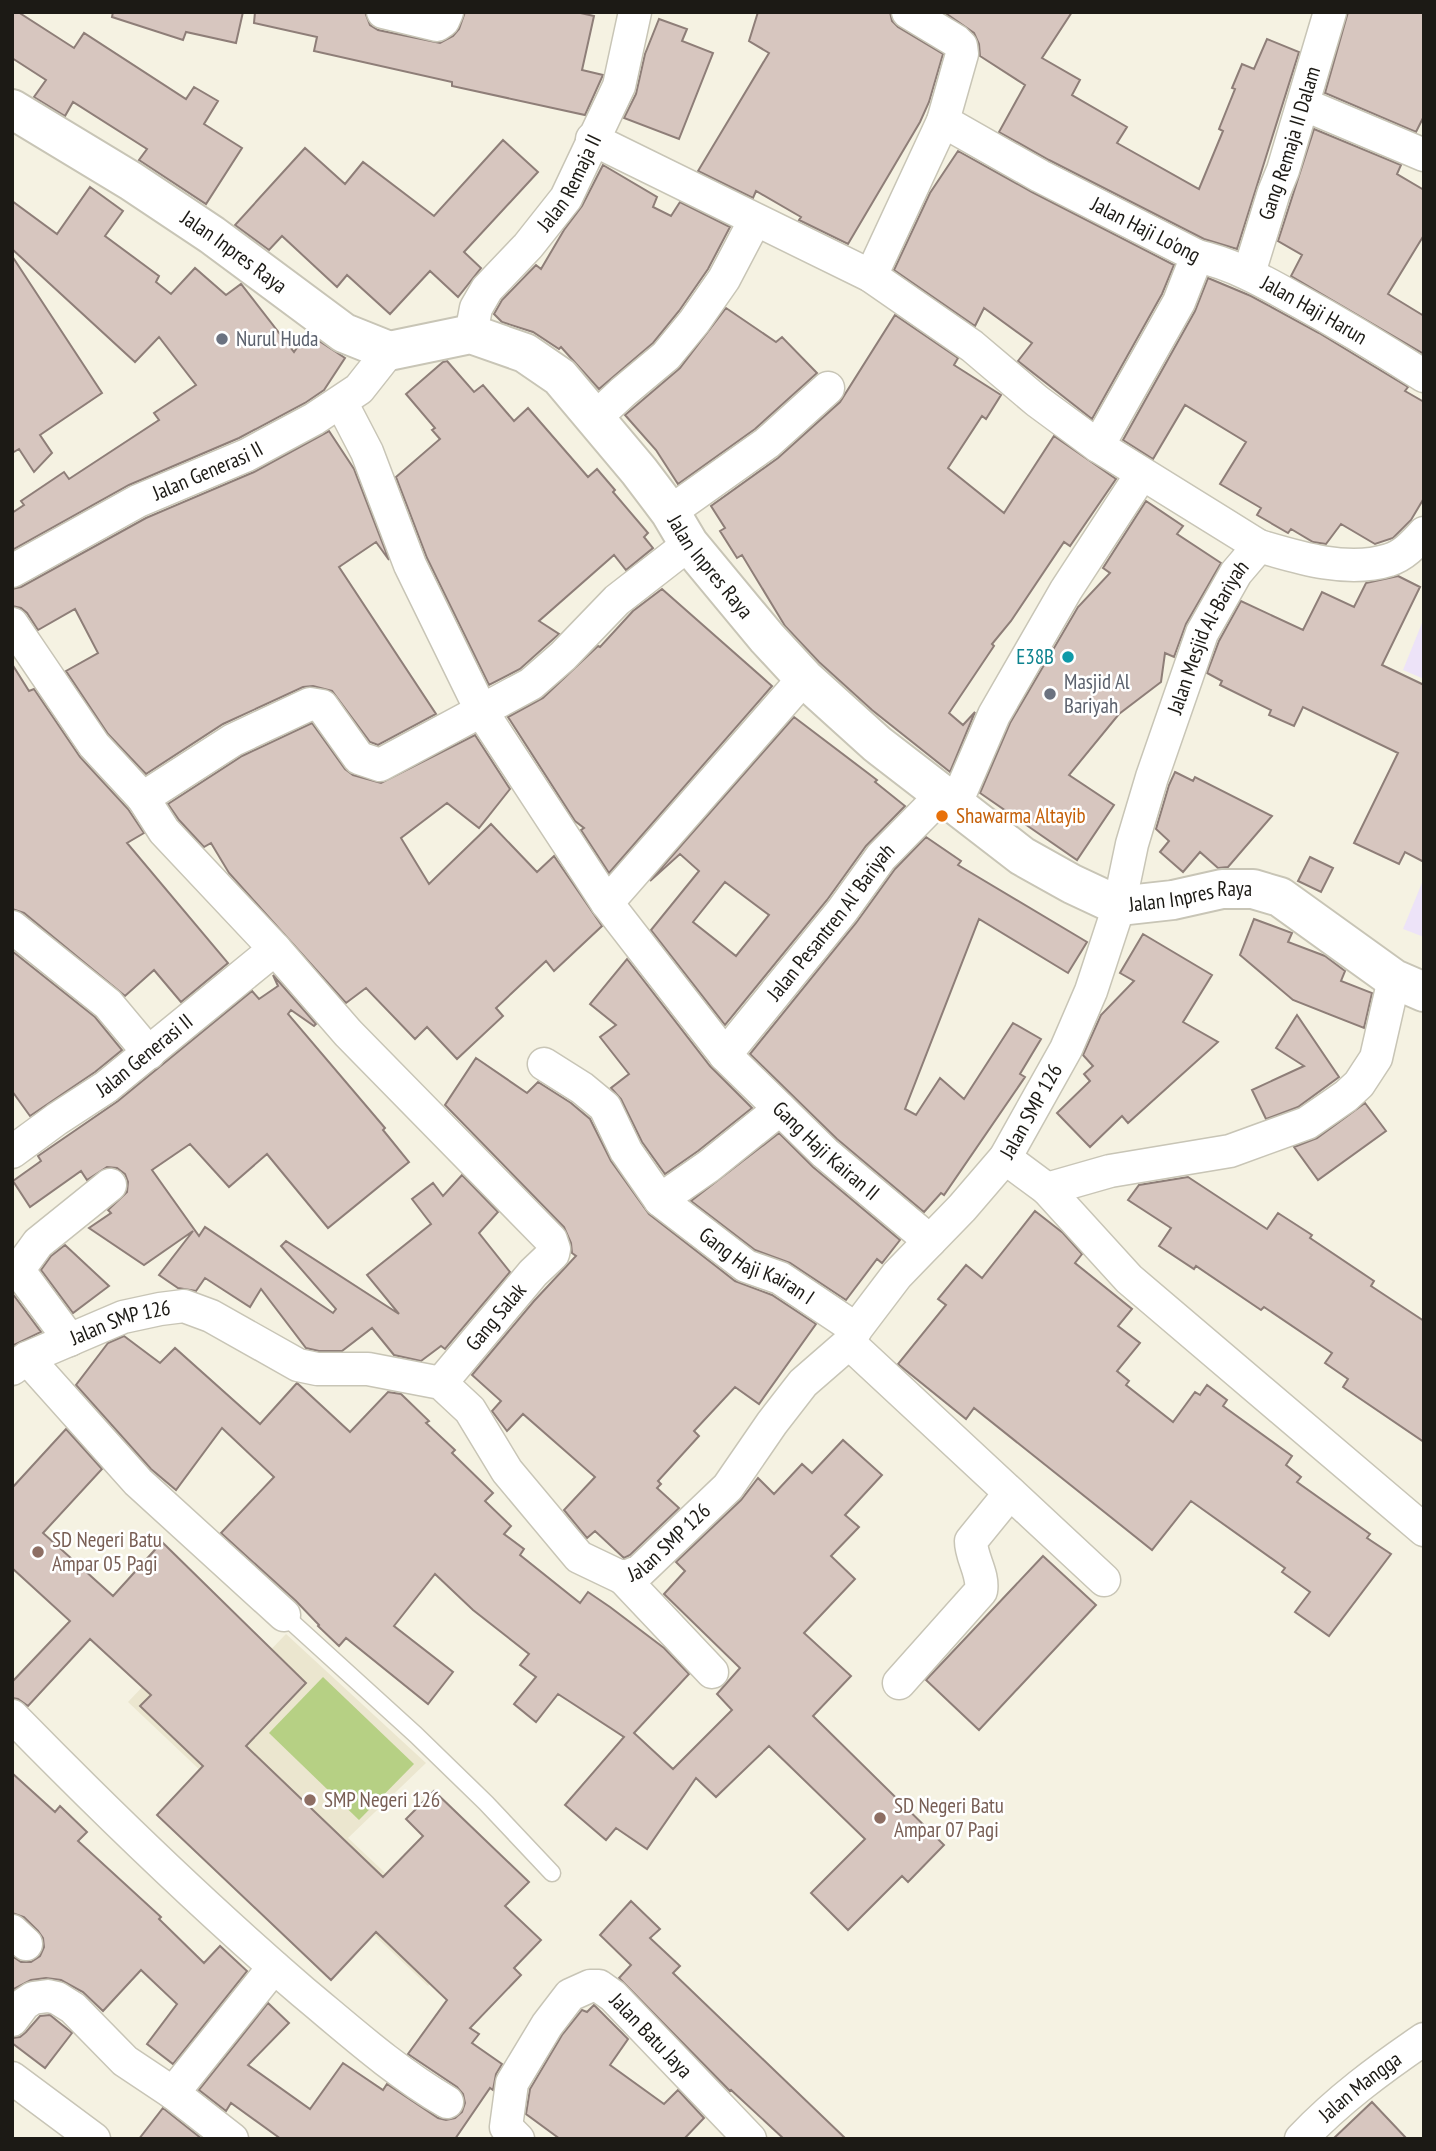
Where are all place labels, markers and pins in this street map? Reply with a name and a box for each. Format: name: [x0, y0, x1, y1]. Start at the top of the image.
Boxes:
place label: Nurul Huda: [236, 325, 319, 352]
marker: Nurul Huda: [214, 331, 230, 347]
place label: E38B: [1016, 643, 1054, 670]
marker: E38B: [1060, 649, 1076, 665]
place label: Masjid Al Bariyah: [1064, 668, 1130, 719]
marker: Masjid Al Bariyah: [1042, 686, 1058, 702]
place label: Shawarma Altayib: [956, 802, 1086, 829]
marker: Shawarma Altayib: [934, 808, 950, 824]
place label: SD Negeri Batu Ampar 05 Pagi: [52, 1526, 162, 1577]
marker: SD Negeri Batu Ampar 05 Pagi: [30, 1544, 46, 1560]
place label: SMP Negeri 126: [324, 1786, 440, 1813]
marker: SMP Negeri 126: [302, 1792, 318, 1808]
place label: SD Negeri Batu Ampar 07 Pagi: [894, 1792, 1004, 1843]
marker: SD Negeri Batu Ampar 07 Pagi: [872, 1810, 888, 1826]

